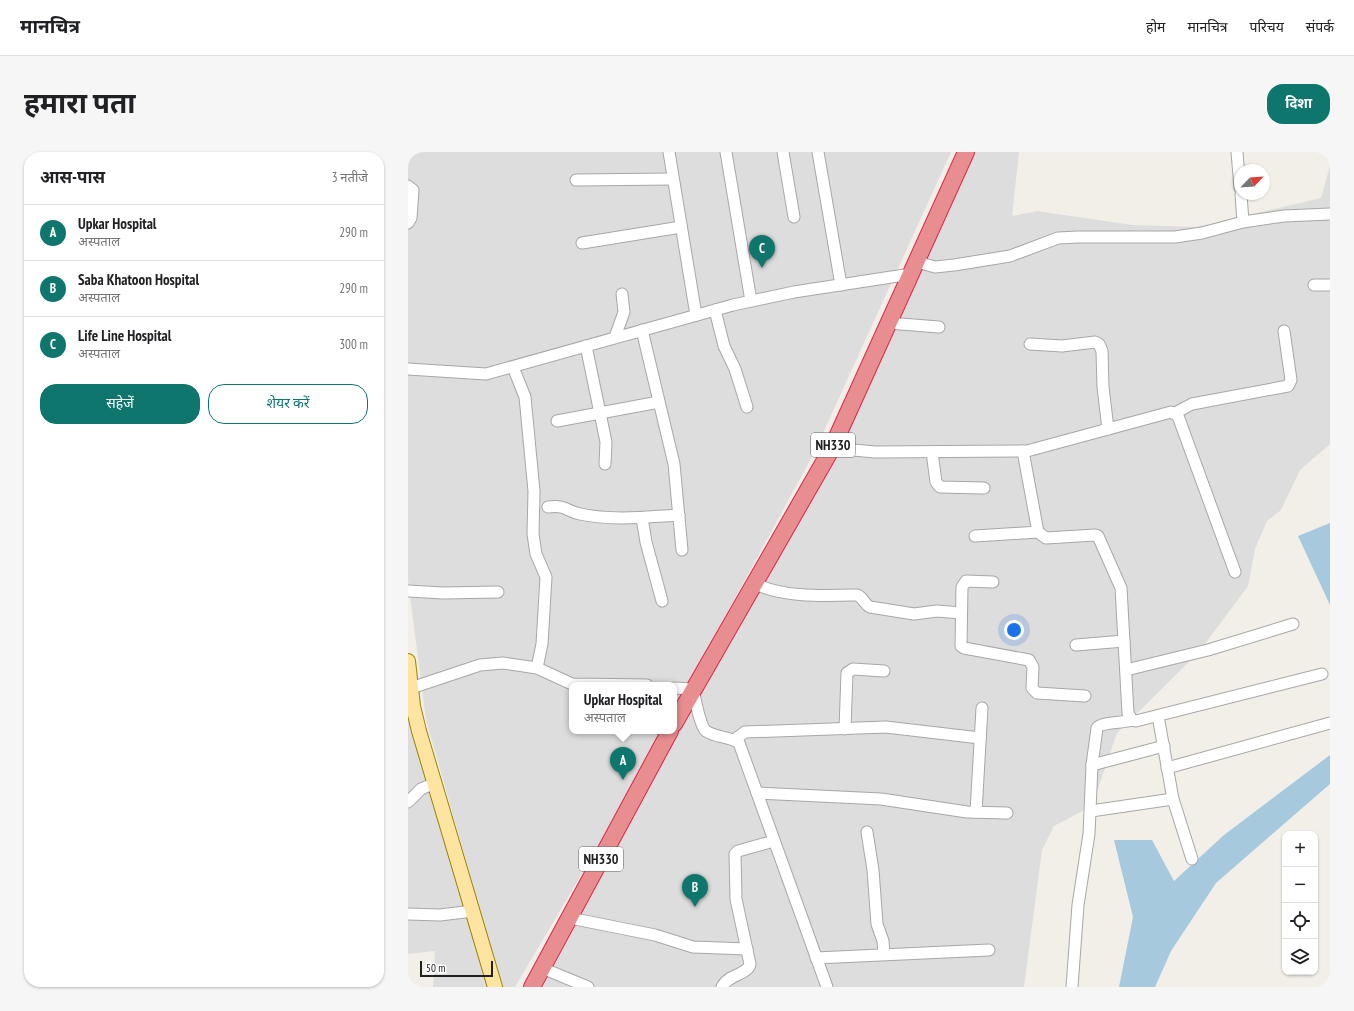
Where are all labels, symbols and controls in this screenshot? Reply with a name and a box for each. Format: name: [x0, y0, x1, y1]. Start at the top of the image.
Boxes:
text: मानचित्र: [20, 14, 80, 38]
text: होम: [1146, 18, 1165, 36]
text: मानचित्र: [1187, 18, 1228, 36]
text: परिचय: [1250, 18, 1284, 36]
text: संपर्क: [1306, 18, 1334, 36]
text: हमारा पता: [24, 84, 135, 121]
button: दिशा: [1267, 84, 1330, 124]
north arrow: [1234, 164, 1270, 200]
text: आस-पास: [40, 166, 105, 188]
text: 3 नतीजे: [332, 169, 368, 186]
text: Upkar Hospital: [78, 214, 156, 233]
text: A: [50, 224, 56, 241]
text: 290 m: [339, 224, 368, 241]
text: अस्पताल: [78, 233, 120, 250]
pin: C: [749, 235, 775, 268]
text: Saba Khatoon Hospital: [78, 270, 199, 289]
text: B: [50, 280, 56, 297]
text: 290 m: [339, 280, 368, 297]
text: अस्पताल: [78, 289, 120, 306]
text: Life Line Hospital: [78, 326, 171, 345]
text: C: [50, 336, 56, 353]
text: 300 m: [339, 336, 368, 353]
text: अस्पताल: [78, 345, 120, 362]
button: सहेजें: [40, 384, 200, 424]
button: शेयर करें: [208, 384, 368, 424]
road number: NH330: [811, 433, 855, 457]
your location: [1004, 620, 1024, 640]
popup: [569, 682, 677, 734]
text: Upkar Hospital: [584, 690, 662, 709]
text: अस्पताल: [584, 709, 626, 726]
pin: A: [610, 747, 636, 780]
map controls: [1282, 831, 1318, 975]
button: +: [1282, 831, 1318, 867]
road number: NH330: [579, 847, 623, 871]
button: −: [1282, 867, 1318, 903]
pin: B: [682, 874, 708, 907]
button: locate: [1282, 903, 1318, 939]
button: layers: [1282, 939, 1318, 975]
scale bar: [420, 959, 493, 978]
text: 50 m: [426, 961, 445, 975]

